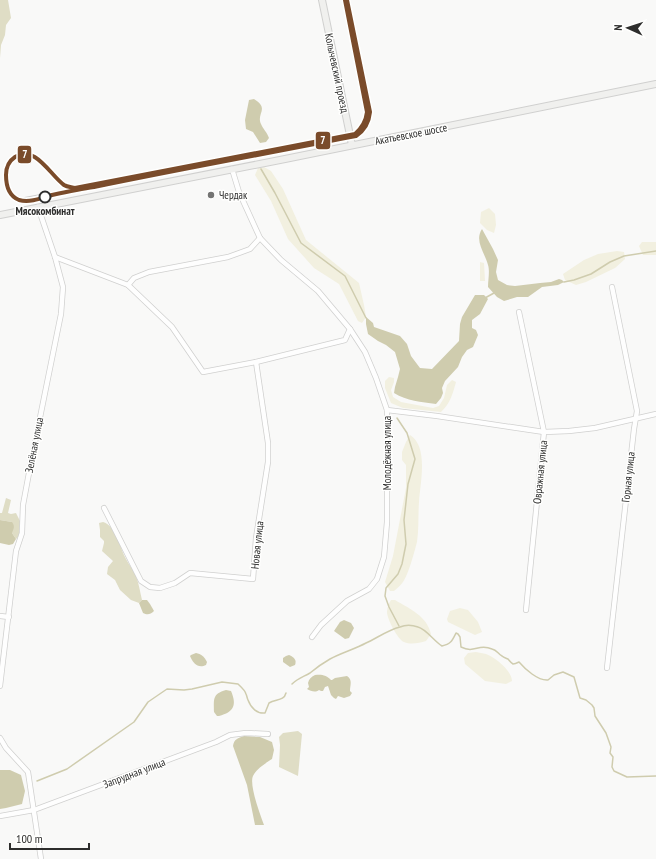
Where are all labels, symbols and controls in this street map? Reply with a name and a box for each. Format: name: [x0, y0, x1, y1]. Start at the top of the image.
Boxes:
north arrow: [608, 8, 648, 48]
text: N: [611, 24, 625, 31]
street label: Колычевский проезд: [322, 32, 352, 114]
street label: Акатьевское шоссе: [374, 120, 449, 148]
line badge: 7: [315, 131, 331, 150]
text: 7: [320, 133, 326, 147]
line badge: 7: [17, 145, 32, 164]
text: 7: [22, 147, 28, 161]
place label: Чердак: [219, 188, 248, 202]
marker: Мясокомбинат: [38, 190, 52, 204]
marker: Чердак: [206, 190, 216, 200]
place label: Мясокомбинат: [16, 204, 75, 218]
street label: Зелёная улица: [22, 416, 46, 474]
street label: Молодёжная улица: [380, 416, 394, 490]
street label: Овражная улица: [530, 440, 550, 504]
street label: Горная улица: [618, 451, 638, 503]
street label: Новая улица: [247, 520, 267, 570]
street label: Запрудная улица: [101, 755, 167, 791]
scale bar: [10, 825, 89, 851]
text: 100 m: [16, 831, 43, 846]

